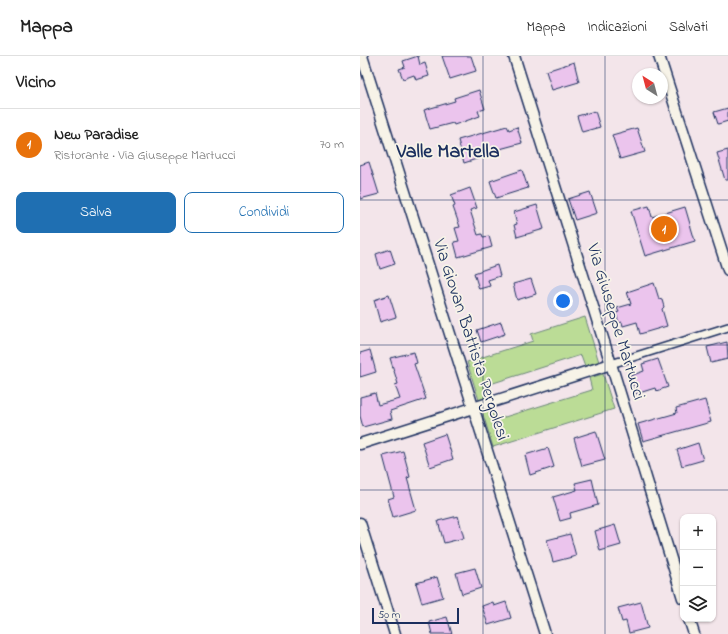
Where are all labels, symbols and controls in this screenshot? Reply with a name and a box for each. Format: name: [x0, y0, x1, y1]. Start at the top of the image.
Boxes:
text: Mappa: [20, 14, 73, 41]
text: Mappa: [527, 17, 565, 38]
text: Indicazioni: [587, 17, 647, 38]
text: Salvati: [669, 17, 708, 38]
north arrow: [632, 68, 668, 104]
text: Vicino: [16, 70, 56, 95]
text: New Paradise: [54, 124, 139, 146]
text: 1: [27, 135, 31, 154]
text: 70 m: [320, 135, 344, 154]
district label: Valle Martella: [395, 138, 500, 167]
text: Ristorante · Via Giuseppe Martucci: [54, 146, 236, 165]
button: Salva: [16, 192, 176, 233]
button: Condividi: [184, 192, 344, 233]
pin: 1: [651, 214, 677, 244]
street label: Via Giovan Battista Pergolesi: [424, 235, 515, 445]
street label: Via Giuseppe Martucci: [578, 239, 651, 404]
your location: [553, 291, 573, 311]
map controls: [680, 514, 716, 622]
button: +: [680, 514, 716, 550]
button: −: [680, 550, 716, 586]
button: layers: [680, 586, 716, 622]
scale bar: [372, 606, 459, 625]
text: 50 m: [378, 607, 400, 623]

